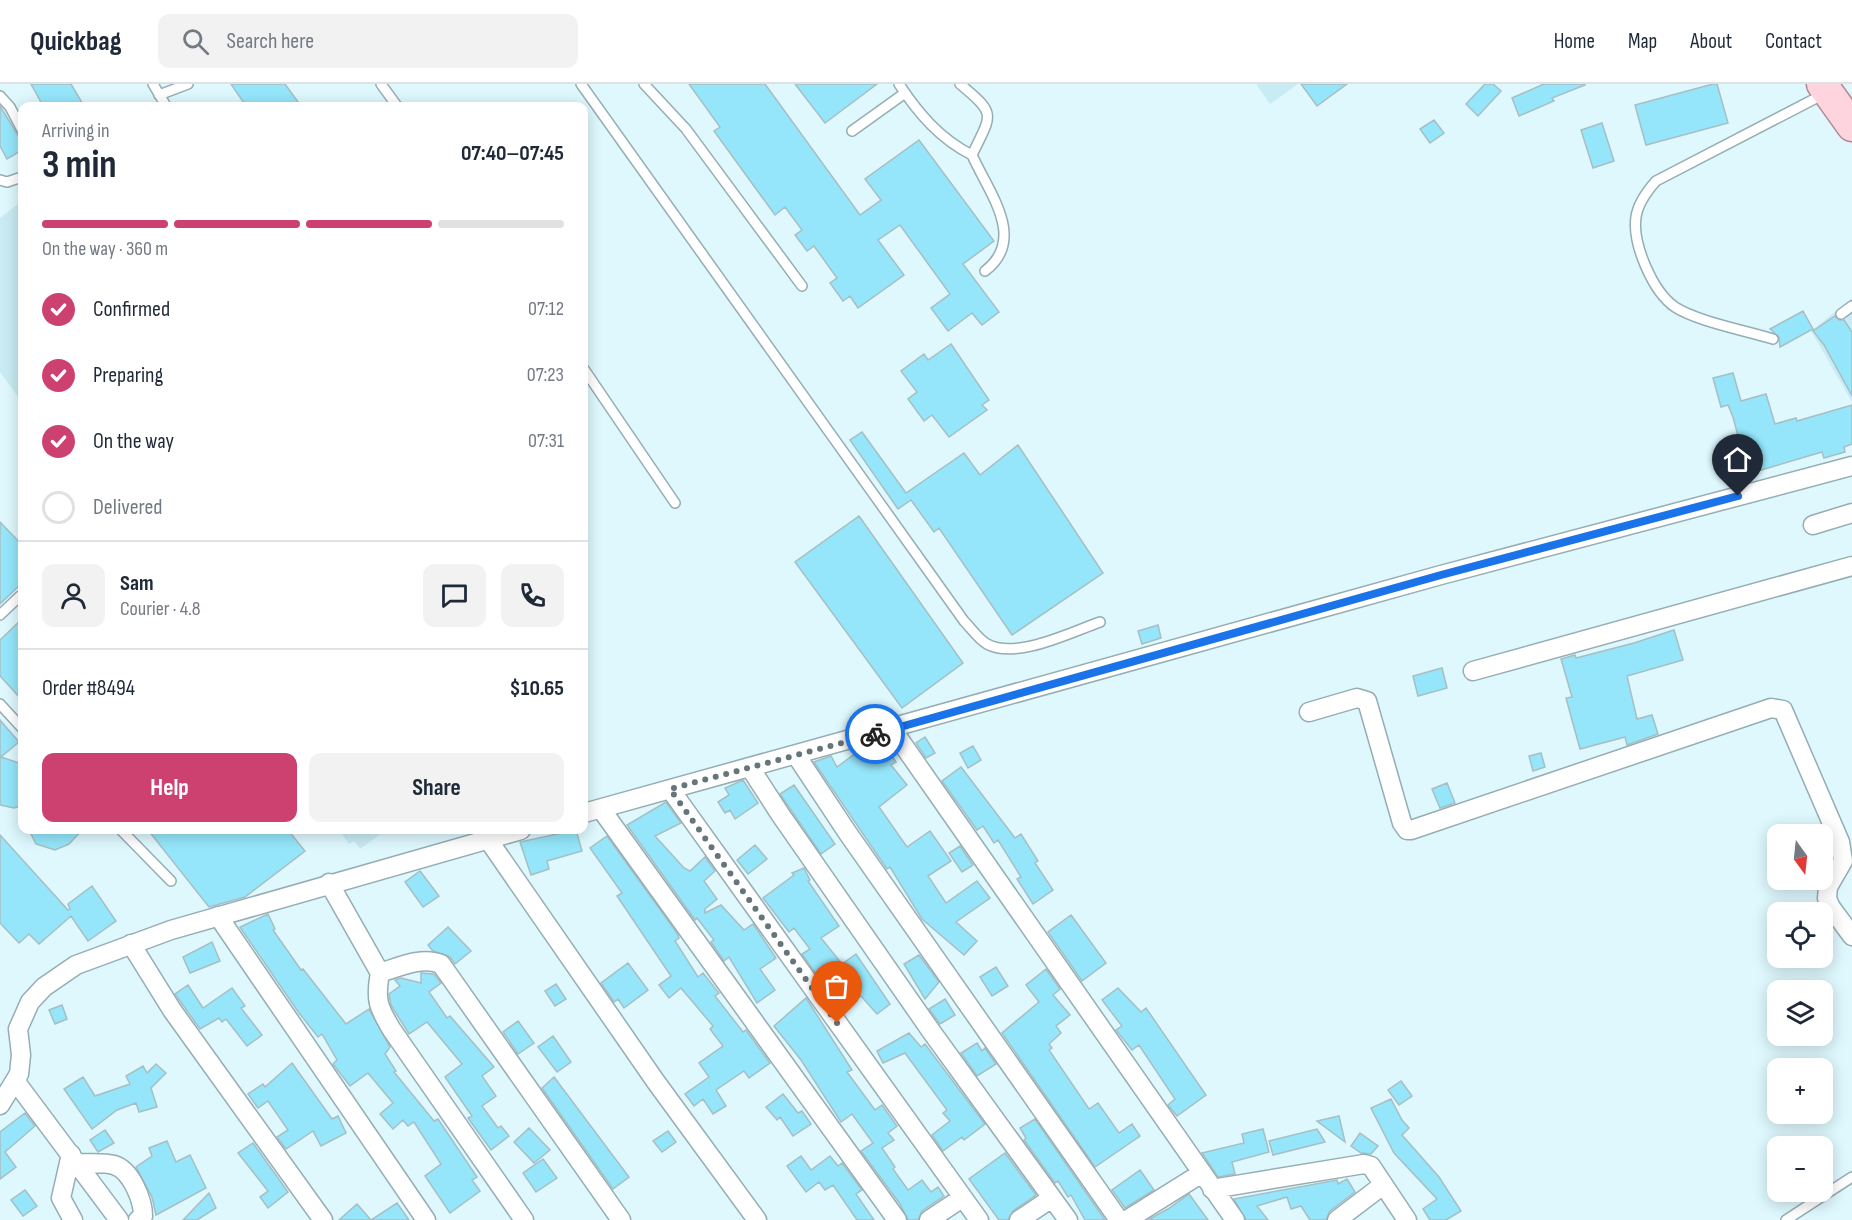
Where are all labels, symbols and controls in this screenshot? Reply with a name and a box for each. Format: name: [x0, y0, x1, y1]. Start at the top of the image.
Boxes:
search box: [158, 14, 578, 68]
text: Quickbag: [30, 25, 122, 58]
icon: search: [179, 25, 212, 58]
text: Search here: [227, 28, 314, 55]
text: Home: [1554, 29, 1595, 54]
text: Map: [1628, 29, 1657, 54]
text: About: [1690, 29, 1732, 54]
text: Contact: [1765, 29, 1822, 54]
text: Arriving in: [42, 119, 110, 143]
text: 07:40–07:45: [461, 140, 564, 167]
text: 3 min: [42, 142, 117, 189]
text: On the way · 360 m: [42, 237, 168, 261]
icon: check: [42, 293, 75, 326]
text: Confirmed: [93, 296, 170, 323]
text: 07:12: [528, 297, 564, 321]
icon: check: [42, 359, 75, 392]
text: Preparing: [93, 362, 163, 389]
text: 07:23: [527, 363, 564, 387]
icon: check: [42, 425, 75, 458]
text: On the way: [93, 428, 174, 455]
text: 07:31: [528, 429, 564, 453]
pin: [1712, 434, 1763, 496]
icon: home: [1721, 443, 1754, 476]
text: Delivered: [93, 494, 162, 521]
button: person: [42, 564, 105, 627]
button: chat: [423, 564, 486, 627]
button: phone: [501, 564, 564, 627]
text: Sam: [120, 570, 154, 597]
text: Courier · 4.8: [120, 597, 201, 621]
text: Order #8494: [42, 675, 135, 702]
text: $10.65: [510, 675, 564, 702]
courier: [845, 704, 905, 764]
icon: bike: [859, 718, 892, 751]
button: Help: [42, 753, 297, 822]
button: Share: [309, 753, 564, 822]
north arrow: [1767, 824, 1833, 890]
map controls: [1767, 824, 1833, 1202]
button: locate: [1767, 902, 1833, 968]
pin: [811, 961, 862, 1023]
icon: bag: [820, 970, 853, 1003]
button: layers: [1767, 980, 1833, 1046]
button: +: [1767, 1058, 1833, 1124]
button: −: [1767, 1136, 1833, 1202]

